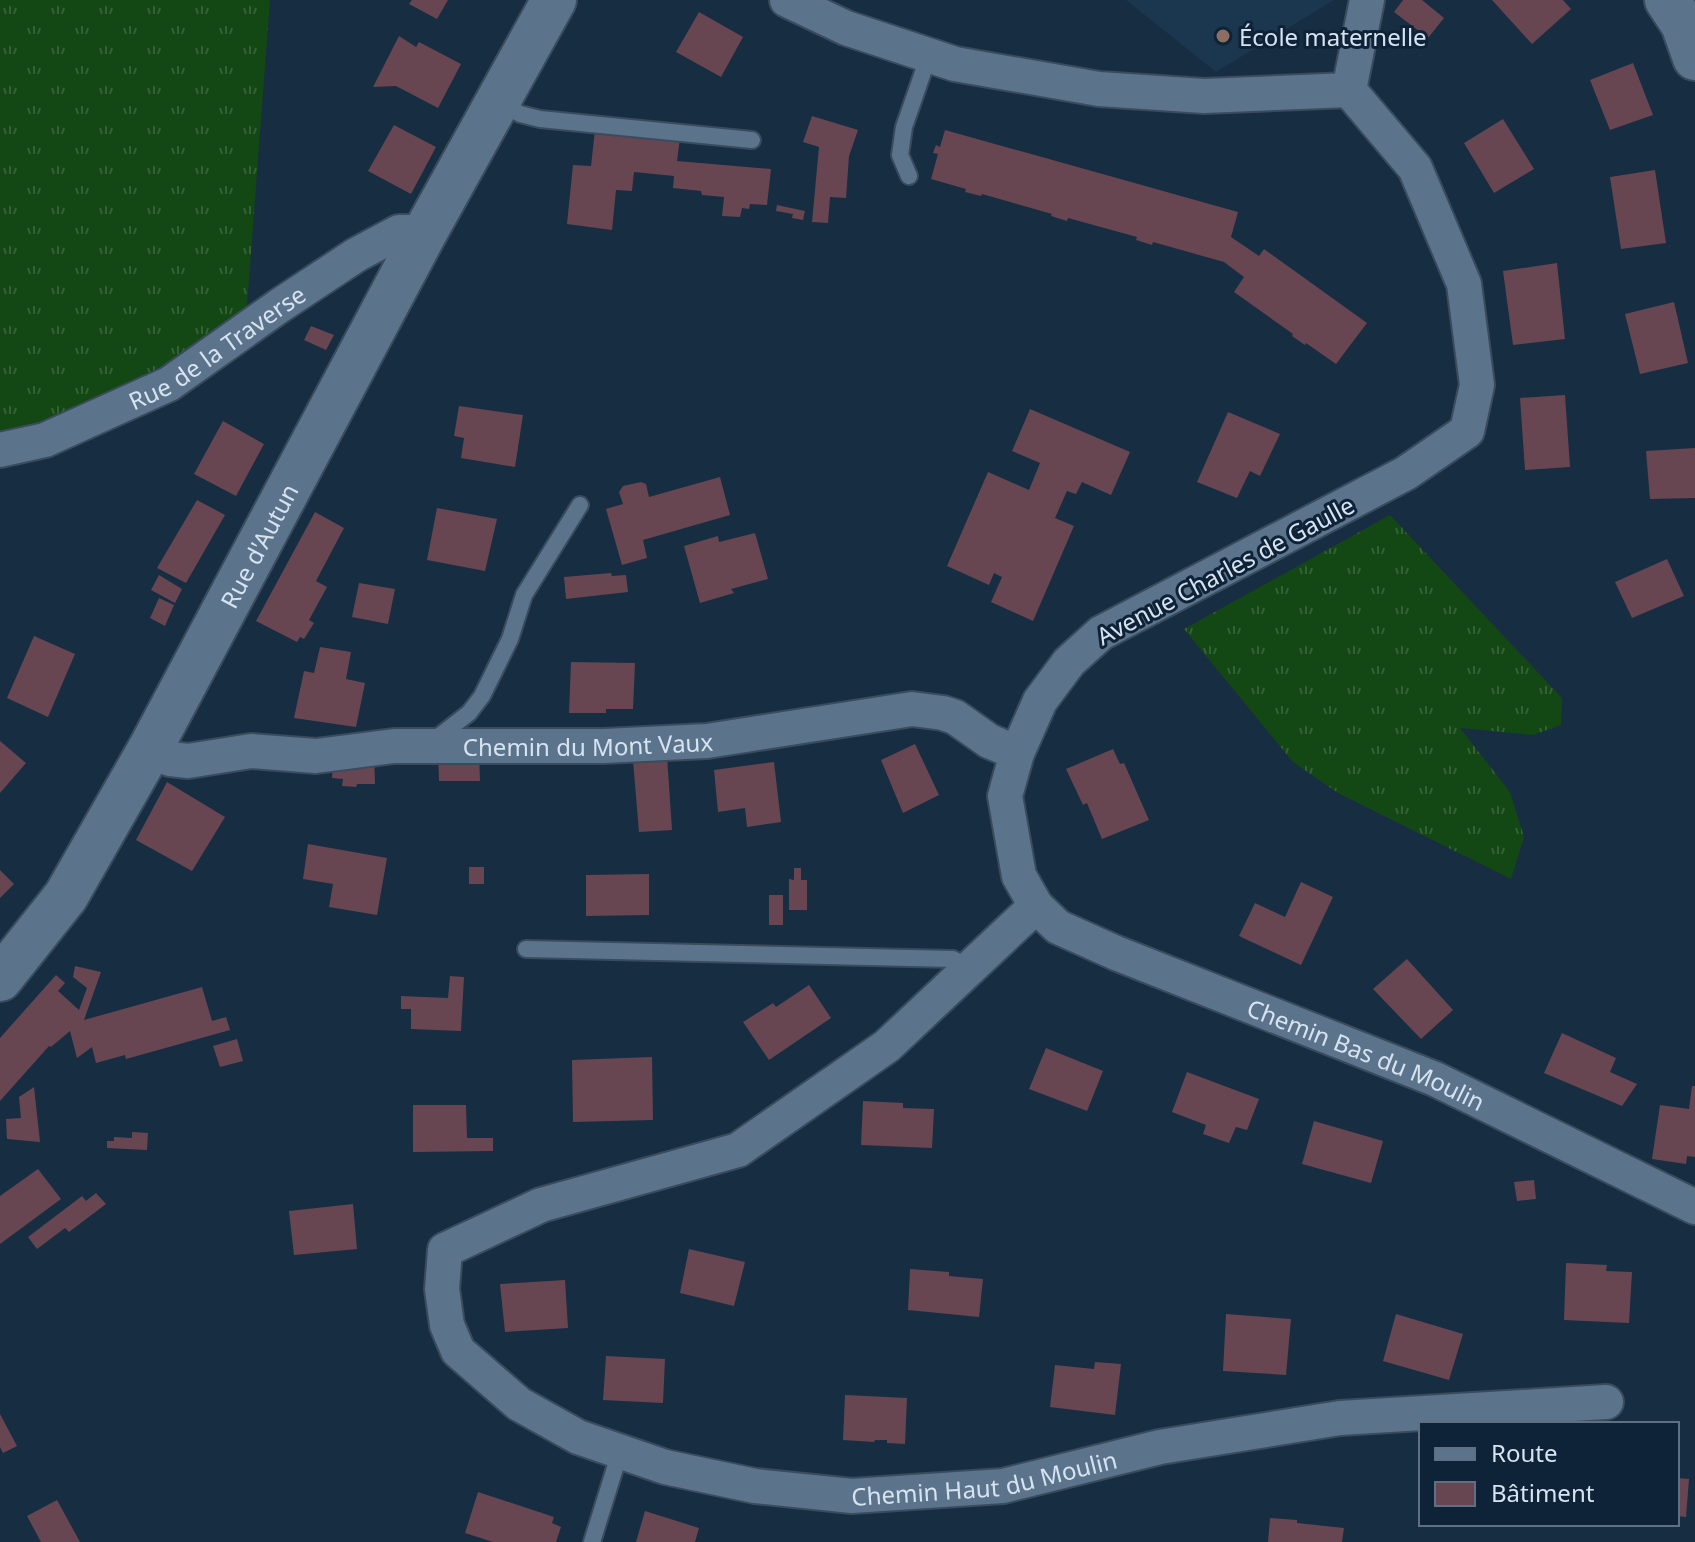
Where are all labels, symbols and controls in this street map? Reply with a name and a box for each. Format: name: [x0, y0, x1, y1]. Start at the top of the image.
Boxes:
place label: École maternelle: [1239, 20, 1427, 53]
marker: École maternelle: [1214, 27, 1232, 45]
street label: Rue de la Traverse: [123, 277, 311, 417]
street label: Rue d'Autun: [212, 477, 305, 613]
street label: Avenue Charles de Gaulle: [1090, 488, 1360, 652]
street label: Chemin du Mont Vaux: [463, 724, 714, 763]
street label: Chemin Bas du Moulin: [1243, 990, 1491, 1118]
legend: [1419, 1422, 1679, 1526]
text: Route: [1491, 1436, 1557, 1469]
street label: Chemin Haut du Moulin: [850, 1442, 1120, 1513]
text: Bâtiment: [1491, 1476, 1595, 1509]

